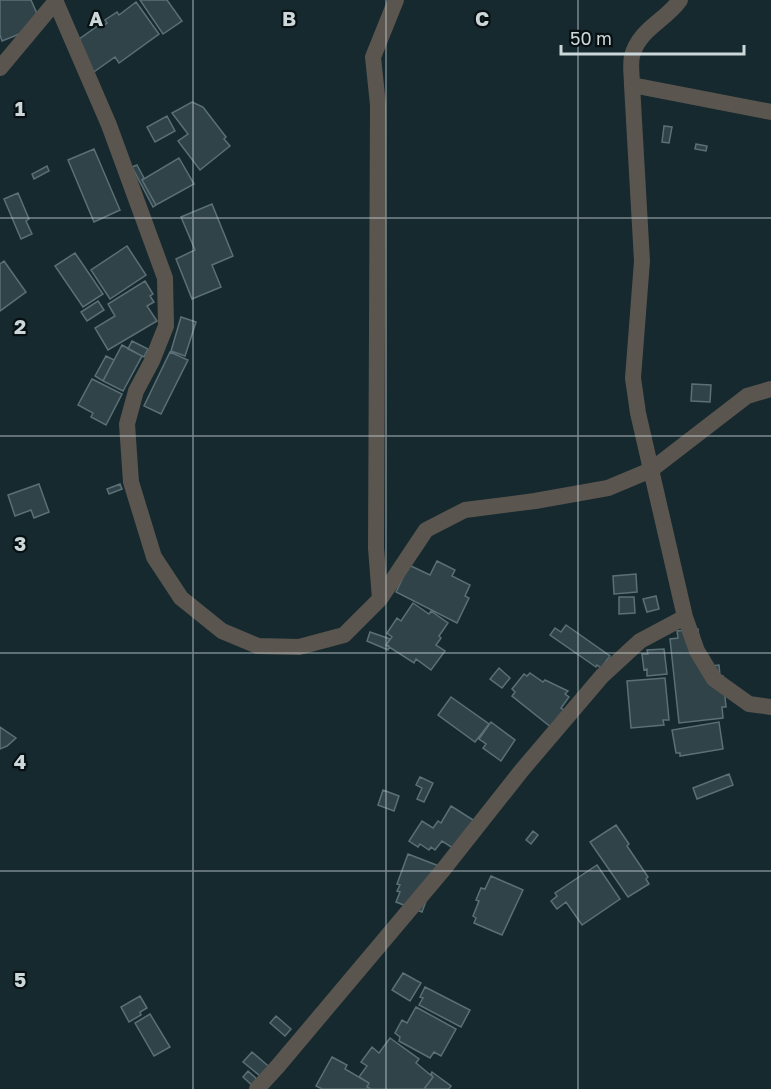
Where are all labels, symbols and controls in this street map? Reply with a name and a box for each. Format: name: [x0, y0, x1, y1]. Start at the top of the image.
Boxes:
text: A: [89, 6, 103, 30]
text: B: [282, 6, 296, 30]
text: C: [475, 6, 489, 30]
scale bar: [561, 18, 744, 56]
text: 50 m: [570, 27, 612, 49]
text: 1: [15, 96, 25, 120]
text: 2: [14, 314, 26, 338]
text: 3: [14, 531, 26, 555]
text: 4: [14, 749, 26, 773]
text: 5: [14, 967, 26, 991]

